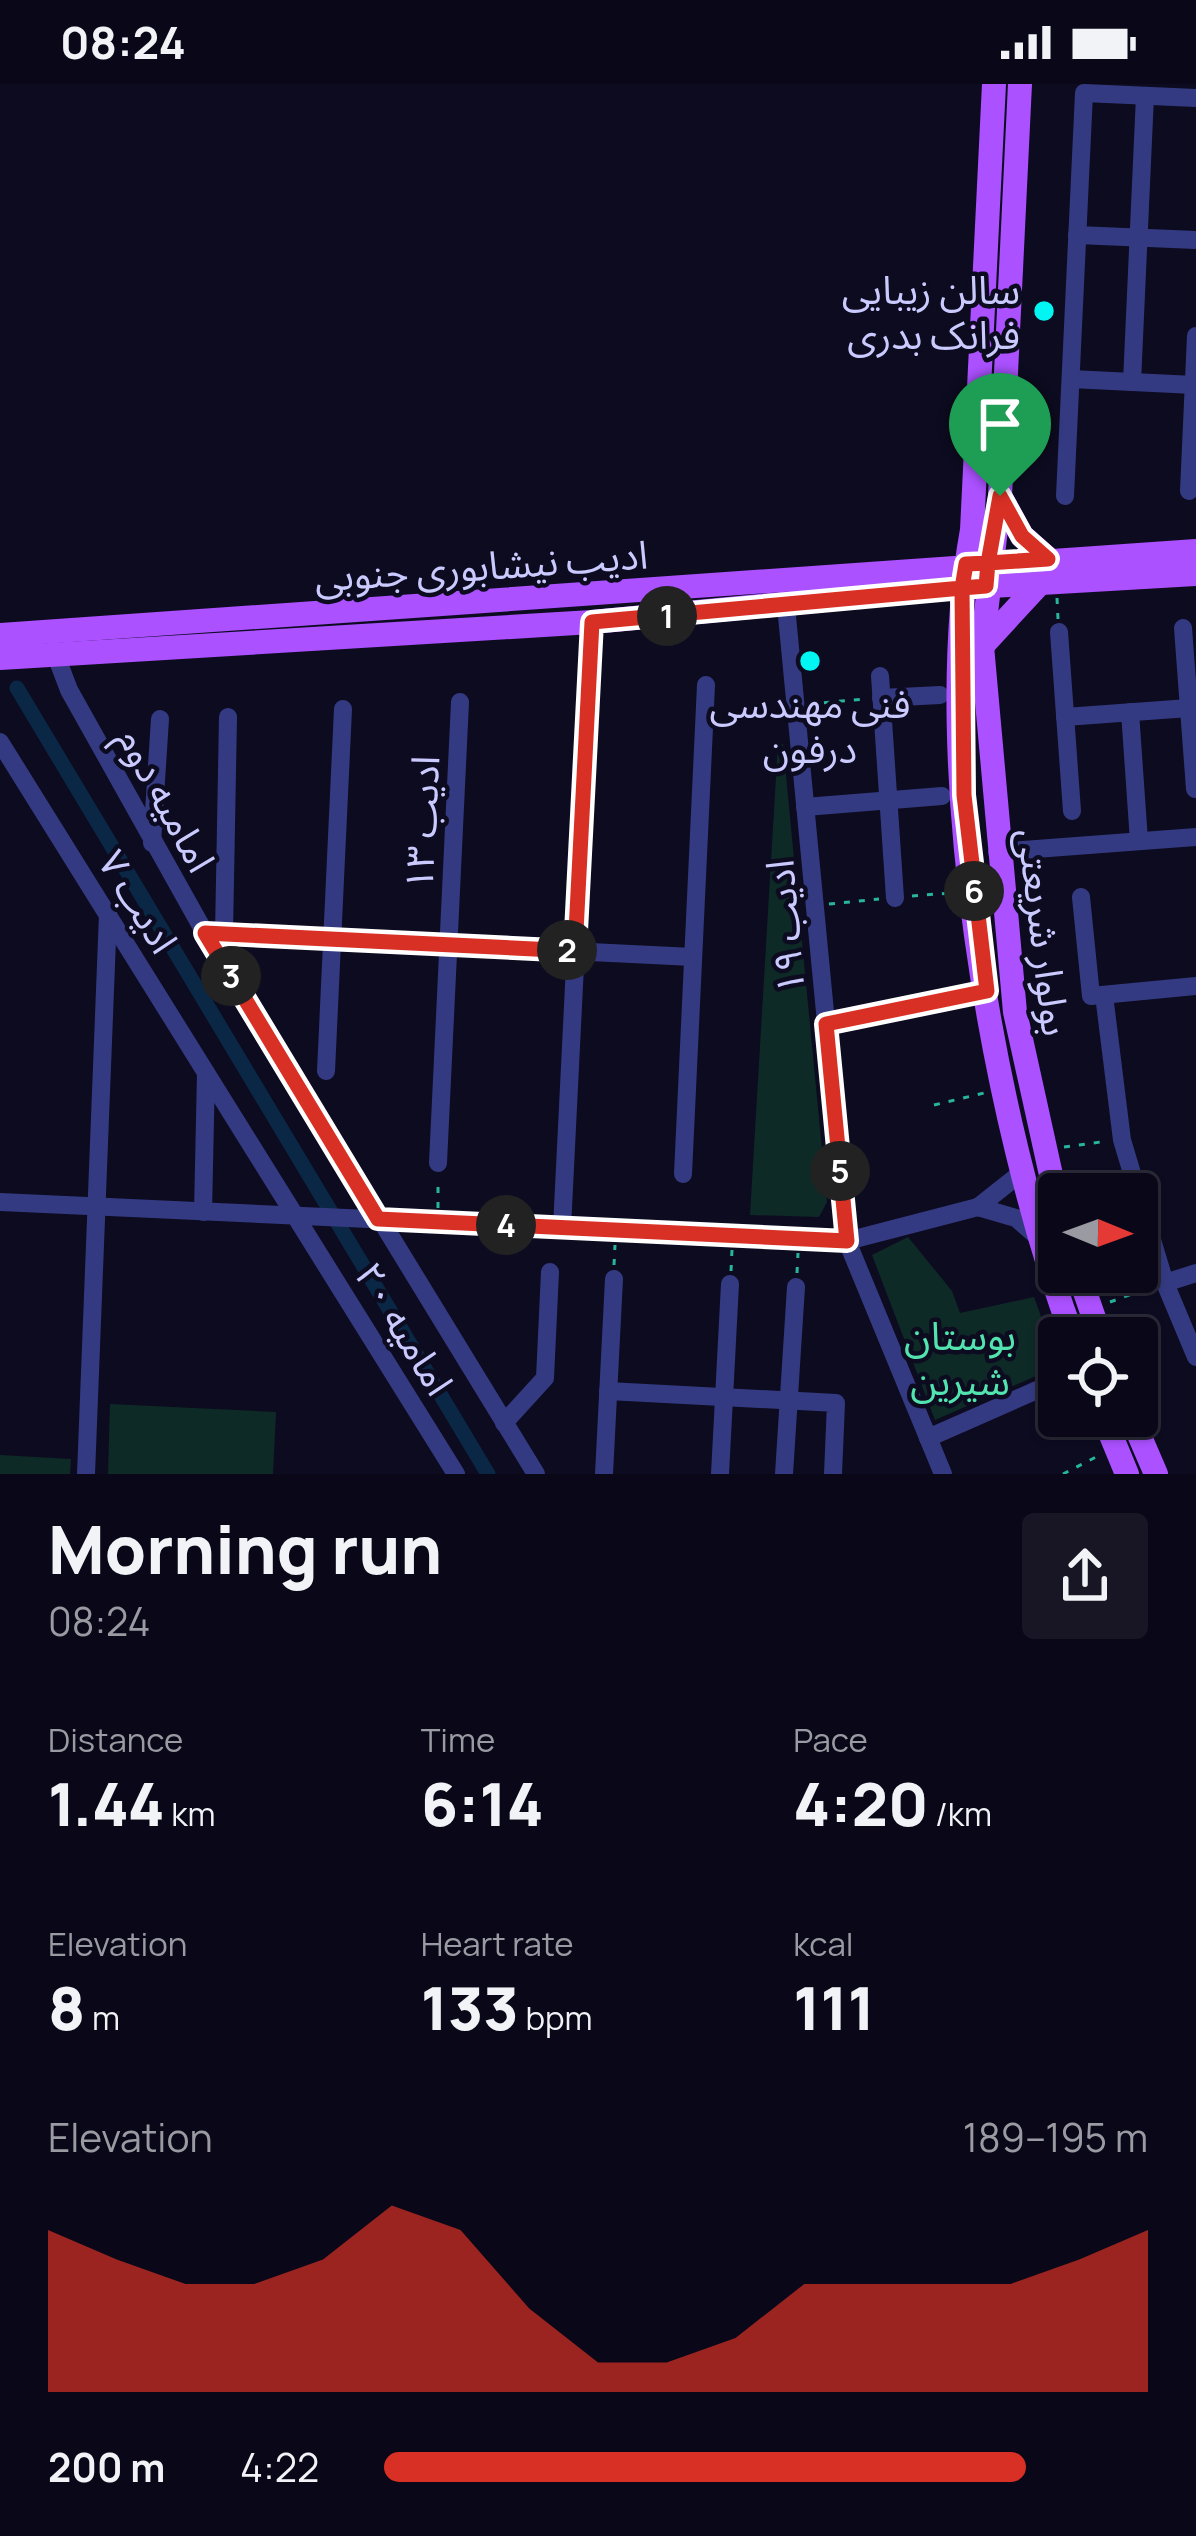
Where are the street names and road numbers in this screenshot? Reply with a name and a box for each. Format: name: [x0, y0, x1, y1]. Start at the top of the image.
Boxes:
street label: ادیب نیشابوری جنوبی: [312, 526, 650, 604]
street label: امامیه دوم: [102, 717, 229, 883]
street label: ادیب ۱۳: [391, 754, 451, 892]
street label: بولوار شریعتی: [1005, 825, 1085, 1039]
street label: ادیب ۷: [86, 839, 192, 963]
street label: ادیب ۱۹: [751, 858, 817, 996]
street label: امامیه ۲۰: [343, 1251, 467, 1405]

